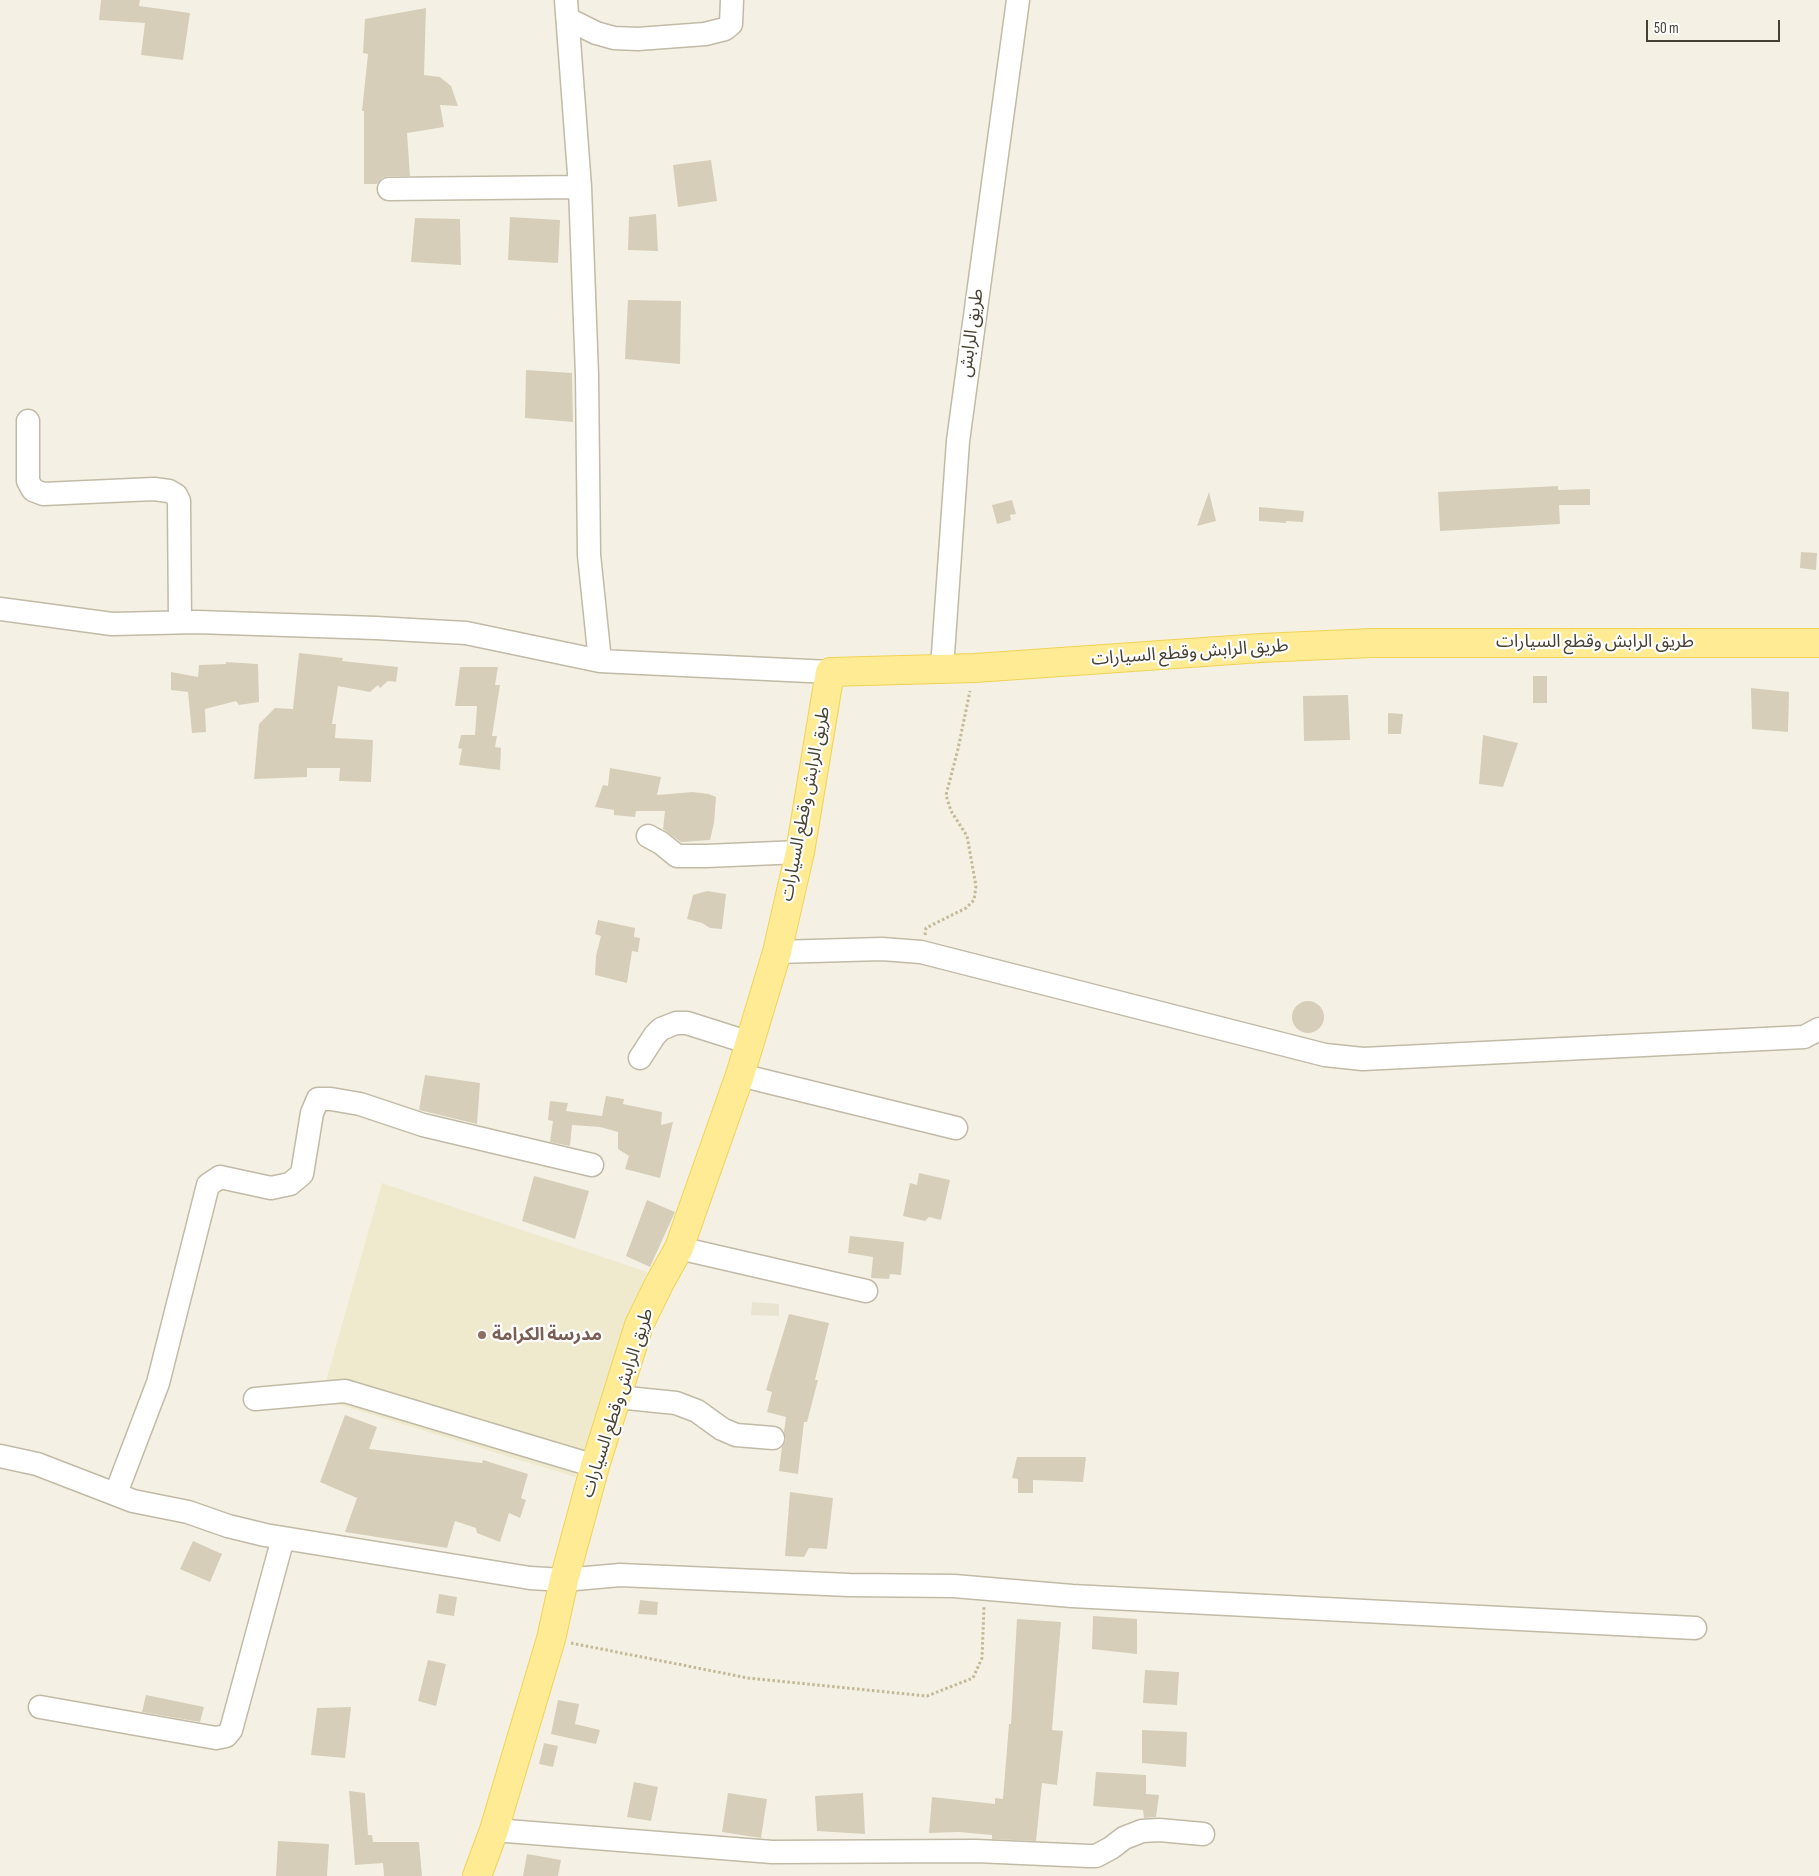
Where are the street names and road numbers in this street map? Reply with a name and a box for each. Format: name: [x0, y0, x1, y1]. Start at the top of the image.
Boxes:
street label: طريق الرابش: [955, 287, 989, 379]
street label: طريق الرابش وقطع السيارات: [1496, 631, 1694, 653]
street label: طريق الرابش وقطع السيارات: [1091, 635, 1289, 671]
street label: طريق الرابش وقطع السيارات: [777, 705, 835, 903]
street label: طريق الرابش وقطع السيارات: [577, 1306, 659, 1500]

